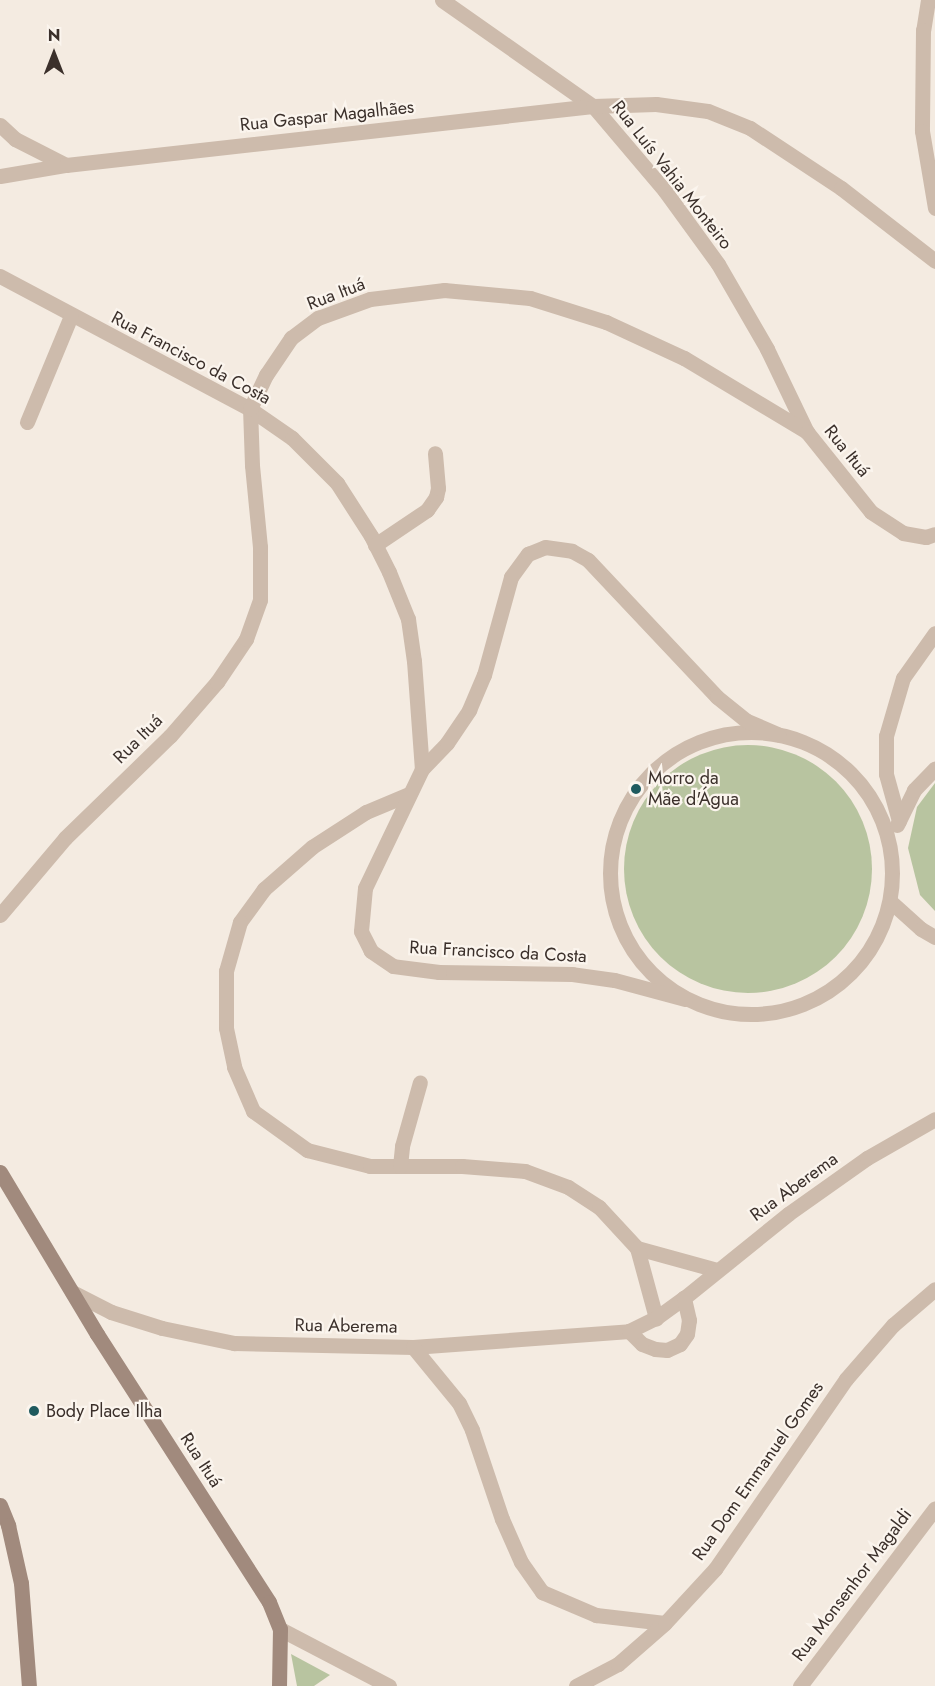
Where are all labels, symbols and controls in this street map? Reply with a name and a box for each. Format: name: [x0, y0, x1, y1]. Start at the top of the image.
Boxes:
north arrow: [24, 24, 84, 84]
text: N: [48, 24, 60, 47]
street label: Rua Gaspar Magalhães: [239, 96, 415, 136]
street label: Rua Luís Vahia Monteiro: [607, 96, 737, 254]
street label: Rua Ituá: [304, 273, 368, 315]
street label: Rua Francisco da Costa: [108, 307, 274, 409]
street label: Rua Ituá: [820, 421, 874, 481]
street label: Rua Ituá: [109, 710, 167, 768]
place label: Morro da Mãe d'Água: [648, 768, 739, 810]
marker: Morro da Mãe d'Água: [629, 782, 643, 796]
street label: Rua Francisco da Costa: [409, 937, 587, 967]
street label: Rua Aberema: [746, 1148, 842, 1226]
street label: Rua Aberema: [294, 1314, 398, 1338]
street label: Rua Dom Emmanuel Gomes: [688, 1377, 828, 1565]
place label: Body Place Ilha: [46, 1400, 162, 1422]
marker: Body Place Ilha: [27, 1404, 41, 1418]
street label: Rua Ituá: [175, 1429, 227, 1491]
street label: Rua Monsenhor Magaldi: [788, 1504, 916, 1666]

